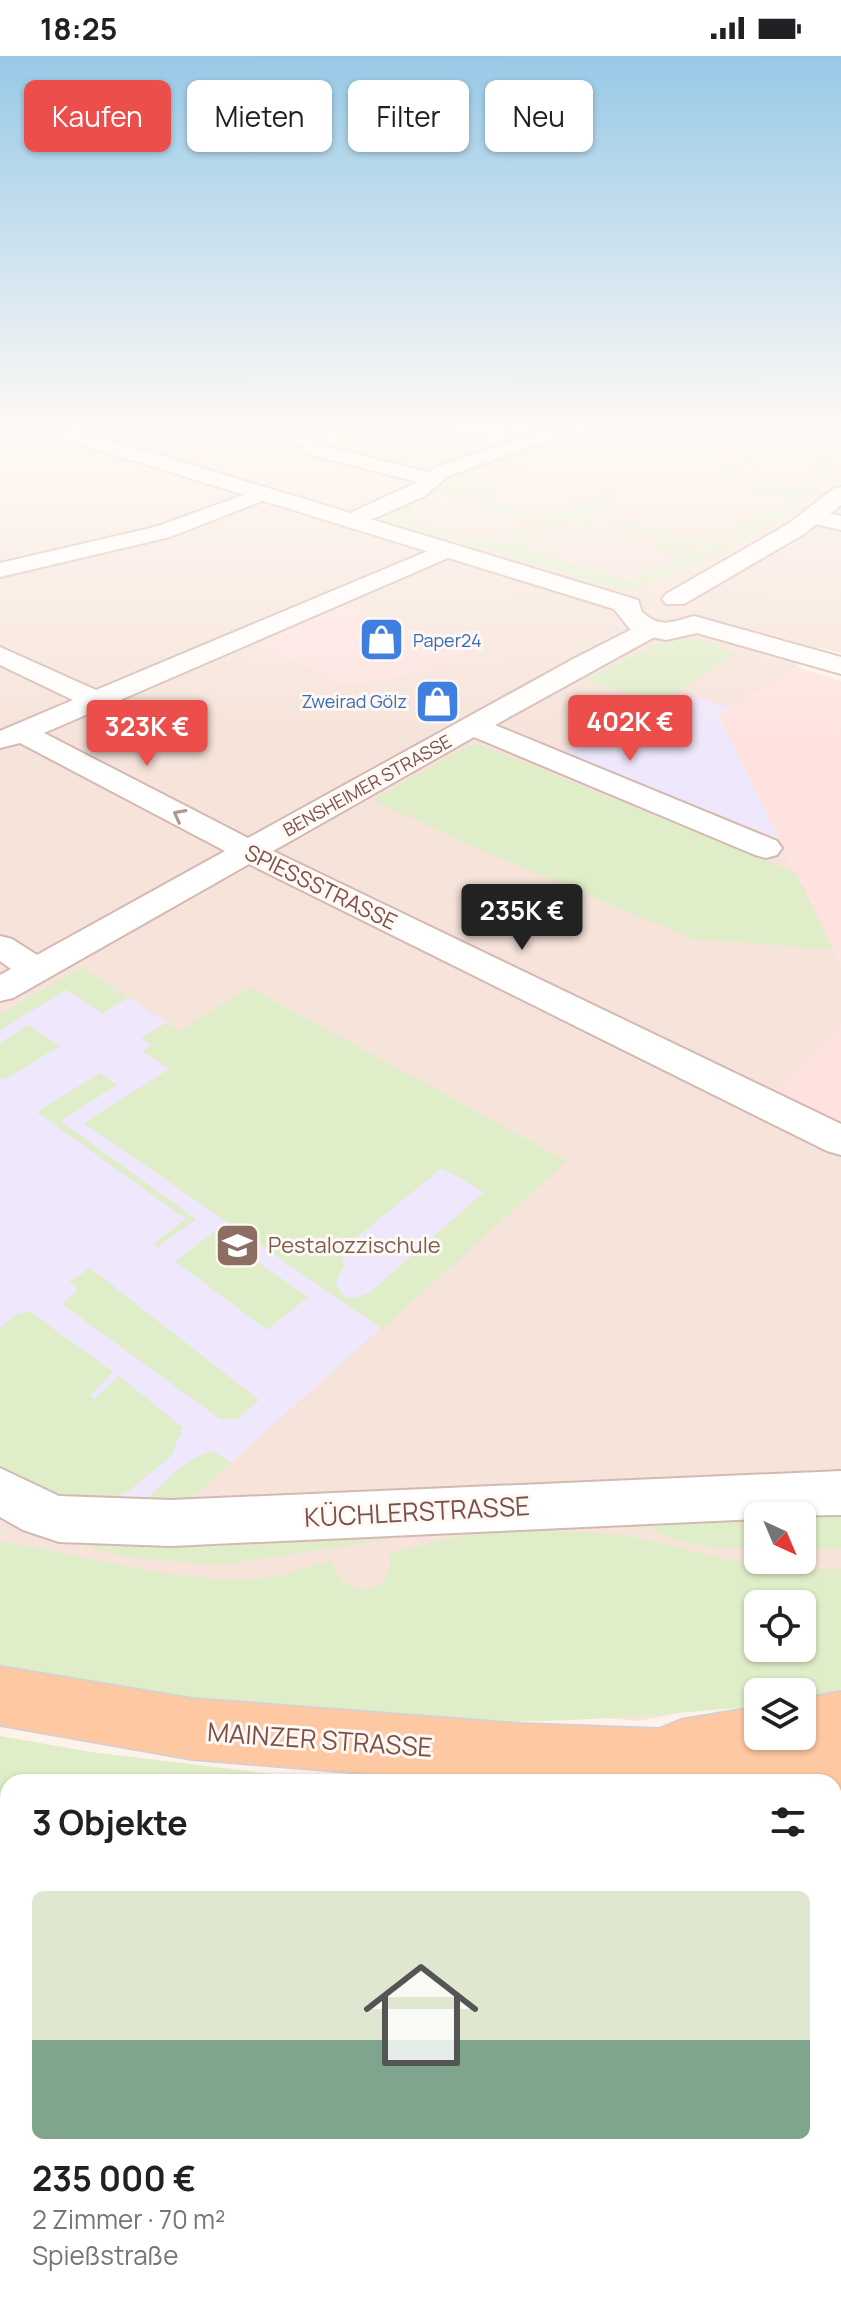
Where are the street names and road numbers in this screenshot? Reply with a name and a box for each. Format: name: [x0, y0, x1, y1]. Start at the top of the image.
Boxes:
street label: BENSHEIMER STRASSE: [279, 729, 455, 841]
street label: SPIESSSTRASSE: [240, 837, 402, 937]
street label: KÜCHLERSTRASSE: [303, 1487, 531, 1535]
street label: MAINZER STRASSE: [206, 1713, 434, 1765]

